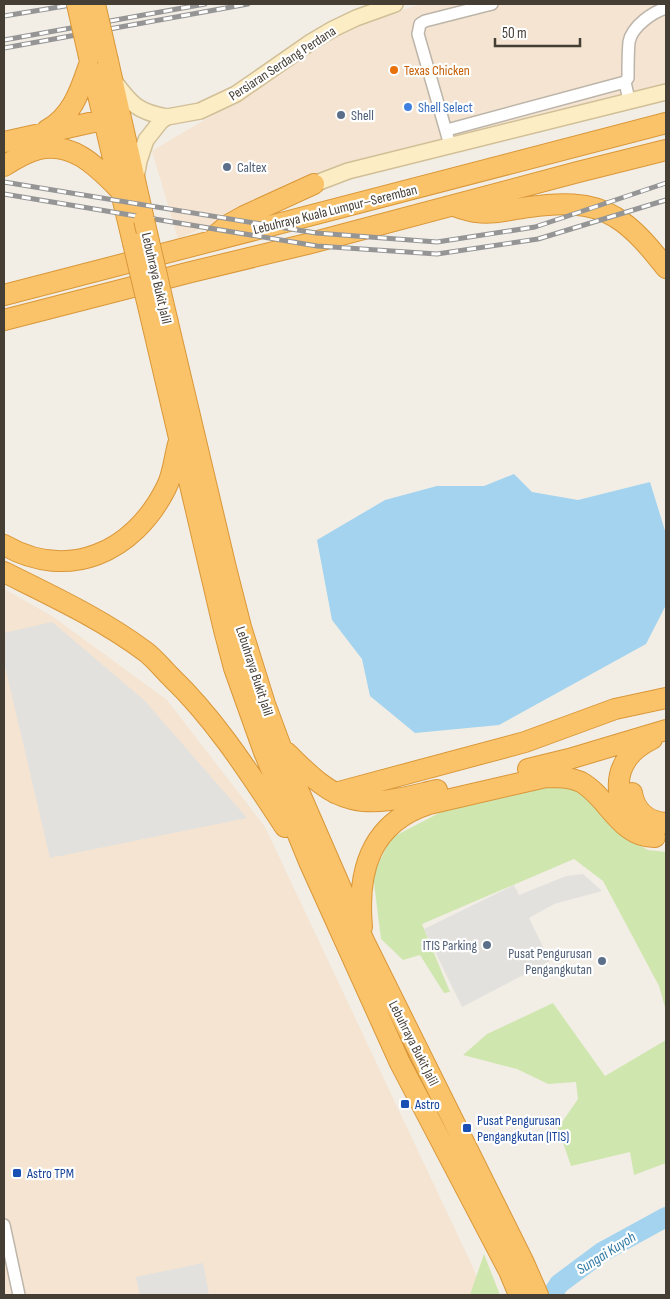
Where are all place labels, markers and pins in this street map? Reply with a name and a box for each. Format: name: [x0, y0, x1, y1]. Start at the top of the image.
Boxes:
place label: Texas Chicken: [404, 62, 470, 79]
marker: Texas Chicken: [388, 64, 400, 76]
place label: Shell Select: [418, 99, 473, 116]
marker: Shell Select: [402, 101, 414, 113]
place label: Shell: [351, 107, 374, 124]
marker: Shell: [335, 109, 347, 121]
place label: Caltex: [237, 159, 267, 176]
marker: Caltex: [221, 161, 233, 173]
place label: ITIS Parking: [423, 937, 477, 954]
marker: ITIS Parking: [481, 939, 493, 951]
place label: Pusat Pengurusan Pengangkutan: [508, 945, 592, 978]
marker: Pusat Pengurusan Pengangkutan: [596, 955, 608, 967]
place label: Astro: [414, 1096, 440, 1113]
marker: Astro: [399, 1098, 411, 1110]
place label: Pusat Pengurusan Pengangkutan (ITIS): [477, 1112, 569, 1145]
marker: Pusat Pengurusan Pengangkutan (ITIS): [461, 1122, 473, 1134]
place label: Astro TPM: [26, 1165, 74, 1182]
marker: Astro TPM: [11, 1167, 23, 1179]

